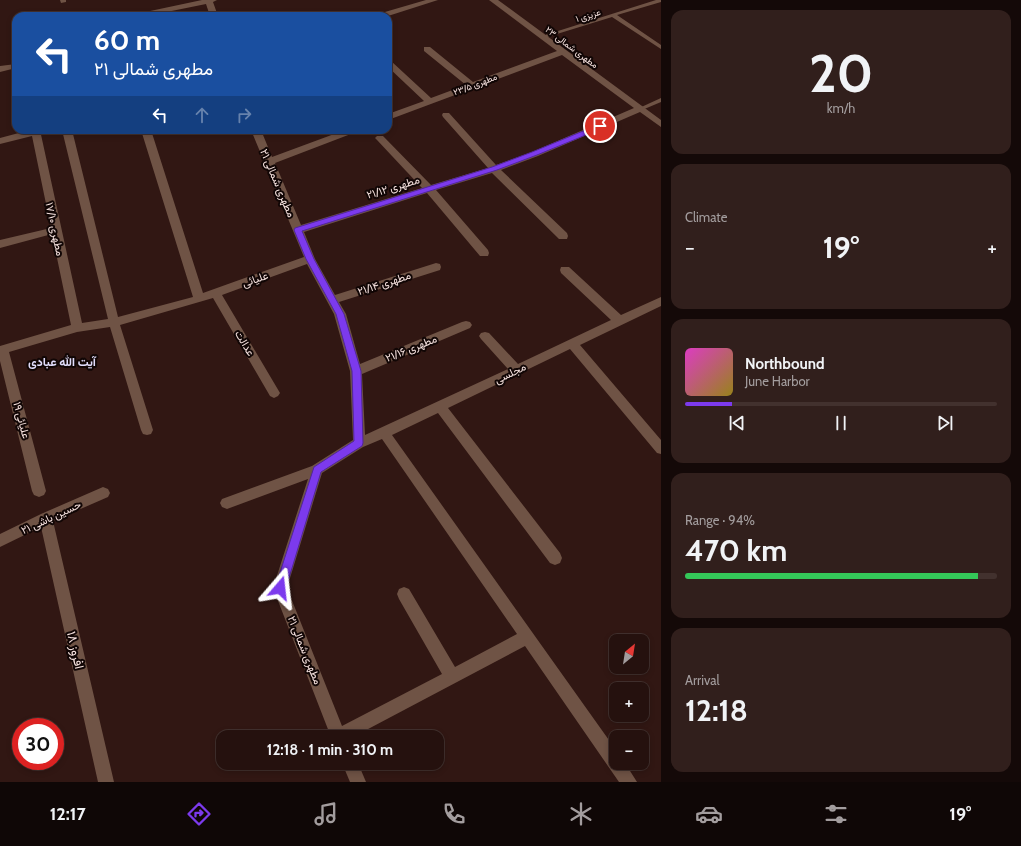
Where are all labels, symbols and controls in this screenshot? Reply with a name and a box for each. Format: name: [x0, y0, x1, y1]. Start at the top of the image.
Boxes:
street label: عزیزی ۱: [574, 6, 602, 25]
text: 60 m: [94, 23, 160, 57]
street label: مطهری شمالی ۲۳: [543, 24, 601, 71]
icon: left: [28, 28, 80, 80]
text: 20: [809, 42, 873, 105]
text: مطهری شمالی ۲۱: [94, 58, 213, 80]
street label: مطهری ۲۳/۵: [452, 71, 499, 98]
text: km/h: [827, 100, 855, 116]
icon: left: [149, 104, 171, 126]
icon: ahead: [191, 104, 213, 126]
icon: right: [233, 104, 255, 126]
pin: [583, 109, 617, 143]
icon: arrive: [589, 115, 611, 137]
street label: مطهری شمالی ۲۱: [257, 147, 299, 219]
street label: مطهری ۲۱/۱۲: [365, 172, 421, 202]
street label: مطهری ۱۷/۱۰: [43, 201, 68, 257]
text: Climate: [685, 209, 727, 225]
text: 19°: [823, 229, 859, 266]
text: −: [685, 234, 695, 261]
text: +: [987, 234, 997, 261]
street label: علیائی: [240, 268, 270, 290]
street label: مطهری ۲۱/۱۴: [356, 268, 413, 298]
street label: عدالت: [232, 328, 258, 359]
street label: مطهری ۲۱/۱۶: [383, 331, 439, 365]
district label: آیت الله عبادی: [28, 354, 97, 369]
text: Northbound: [745, 355, 825, 373]
street label: مجلسی: [492, 359, 528, 387]
text: June Harbor: [745, 373, 810, 389]
street label: علیائی ۱۹: [10, 400, 34, 440]
icon: previous: [726, 412, 748, 434]
icon: pause: [830, 412, 852, 434]
icon: next: [934, 412, 956, 434]
street label: حسین باشی ۲۱: [19, 497, 83, 537]
text: Range · 94%: [685, 512, 755, 528]
text: 470 km: [685, 532, 787, 569]
position arrow: [259, 567, 301, 609]
street label: مطهری شمالی ۲۱: [285, 614, 325, 687]
street label: افروز ۱۸: [63, 630, 88, 671]
north arrow: [609, 634, 649, 674]
map controls: [609, 634, 649, 770]
text: Arrival: [685, 672, 720, 688]
button: +: [609, 682, 649, 722]
text: 12:18: [685, 692, 748, 729]
speed limit sign: 30: [12, 718, 64, 770]
button: −: [609, 730, 649, 770]
text: 12:18 · 1 min · 310 m: [267, 741, 393, 759]
icon: directions: [185, 800, 213, 828]
icon: music: [312, 800, 340, 828]
icon: phone: [440, 800, 468, 828]
icon: climate: [567, 800, 595, 828]
icon: car: [695, 800, 723, 828]
icon: filters: [822, 800, 850, 828]
text: 12:17: [50, 803, 86, 825]
text: 19°: [949, 803, 971, 825]

